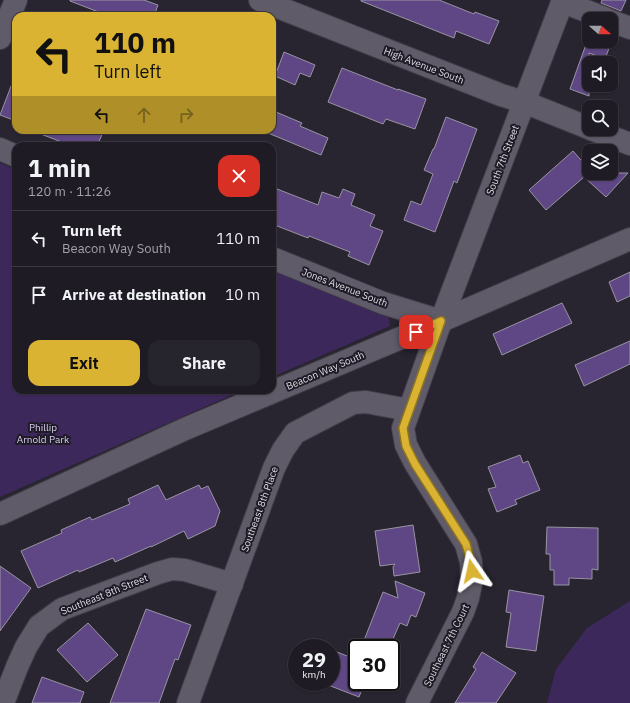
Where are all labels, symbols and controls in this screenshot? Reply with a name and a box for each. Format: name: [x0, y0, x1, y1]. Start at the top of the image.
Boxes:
north arrow: [582, 12, 618, 48]
map controls: [582, 12, 618, 180]
text: 110 m: [94, 24, 176, 61]
icon: left: [28, 28, 80, 80]
street label: High Avenue South: [382, 44, 466, 87]
button: sound: [582, 56, 618, 92]
text: Turn left: [94, 60, 162, 83]
button: search: [582, 100, 618, 136]
icon: left: [91, 104, 113, 126]
icon: ahead: [133, 104, 155, 126]
icon: right: [175, 104, 197, 126]
street label: South 7th Street: [483, 123, 522, 197]
button: layers: [582, 144, 618, 180]
text: 1 min: [28, 152, 91, 184]
button: close: [218, 155, 260, 197]
text: 120 m · 11:26: [28, 183, 111, 200]
text: Turn left: [62, 221, 122, 240]
icon: left: [28, 228, 50, 250]
text: 110 m: [216, 229, 260, 248]
text: Beacon Way South: [62, 240, 171, 257]
street label: Jones Avenue South: [300, 265, 390, 310]
icon: arrive: [28, 284, 50, 306]
text: Arrive at destination: [62, 285, 206, 304]
text: 10 m: [225, 285, 260, 304]
pin: [399, 315, 433, 349]
icon: arrive: [405, 321, 427, 343]
button: Exit: [28, 340, 140, 386]
button: Share: [148, 340, 260, 386]
street label: Beacon Way South: [284, 348, 366, 393]
park label: Phillip Arnold Park: [17, 421, 70, 446]
street label: Southeast 8th Place: [238, 464, 281, 554]
position arrow: [451, 550, 493, 592]
street label: Southeast 8th Street: [59, 571, 150, 618]
street label: Southeast 7th Court: [421, 601, 472, 689]
speed limit sign: 30: [348, 639, 400, 691]
text: 29: [302, 646, 326, 673]
text: km/h: [302, 668, 326, 681]

